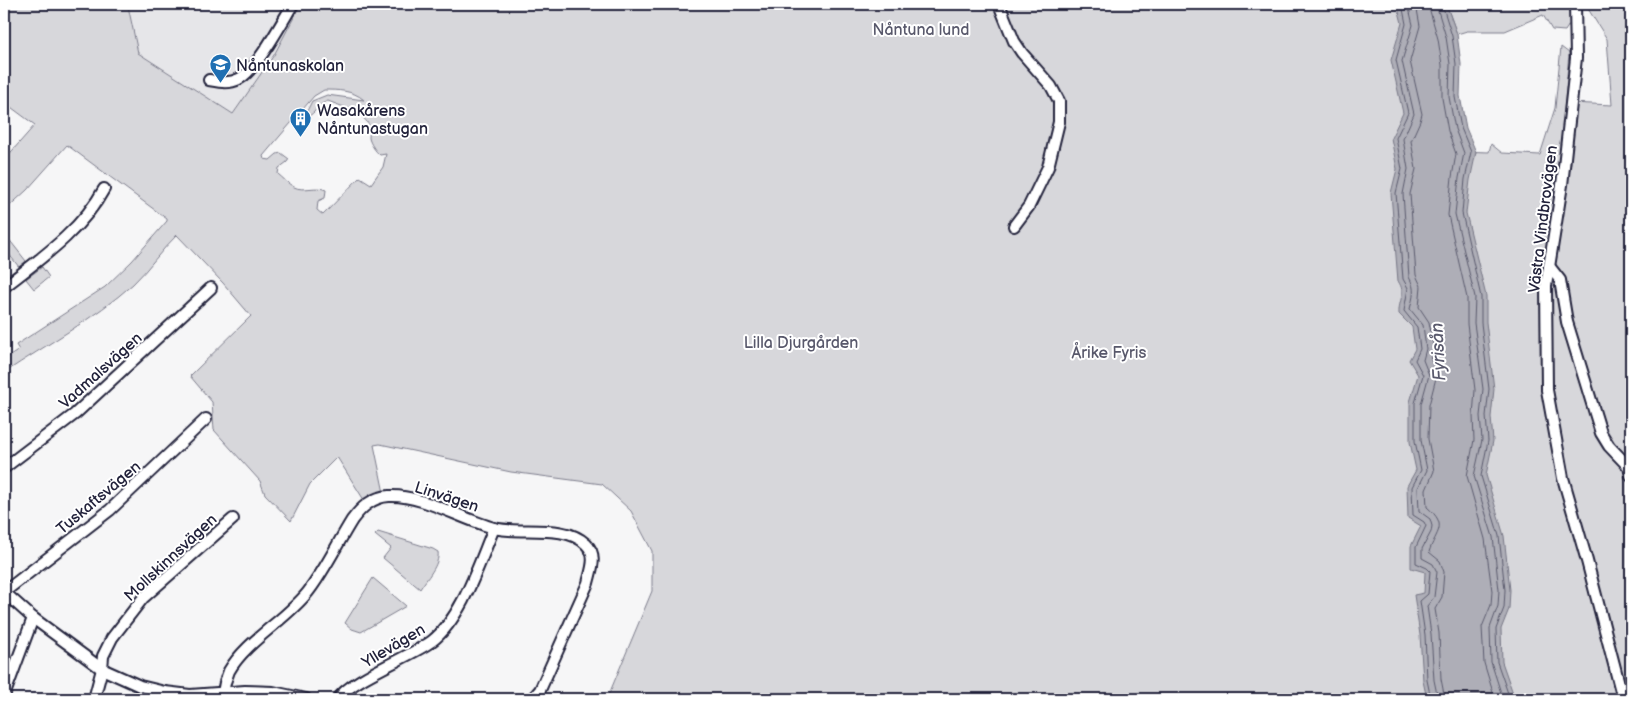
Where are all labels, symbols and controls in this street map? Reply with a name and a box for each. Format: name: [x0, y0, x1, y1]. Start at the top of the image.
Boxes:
park label: Nåntuna lund: [873, 21, 969, 40]
school or university icon: Nåntunaskolan: [208, 53, 232, 84]
place label: Nåntunaskolan: [236, 57, 344, 76]
place label: Wasakårens Nåntunastugan: [317, 102, 428, 139]
building icon: Wasakårens Nåntunastugan: [289, 107, 313, 138]
street label: Västra Vindbrovägen: [1525, 144, 1562, 294]
water label: Fyrisån: [1426, 322, 1451, 382]
street label: Vadmalsvägen: [56, 329, 146, 413]
park label: Lilla Djurgården: [744, 334, 858, 353]
park label: Årike Fyris: [1072, 342, 1147, 363]
street label: Tuskaftsvägen: [53, 458, 145, 539]
street label: Linvägen: [412, 478, 481, 517]
street label: Mollskinnsvägen: [121, 510, 221, 606]
street label: Yllevägen: [358, 620, 429, 673]

